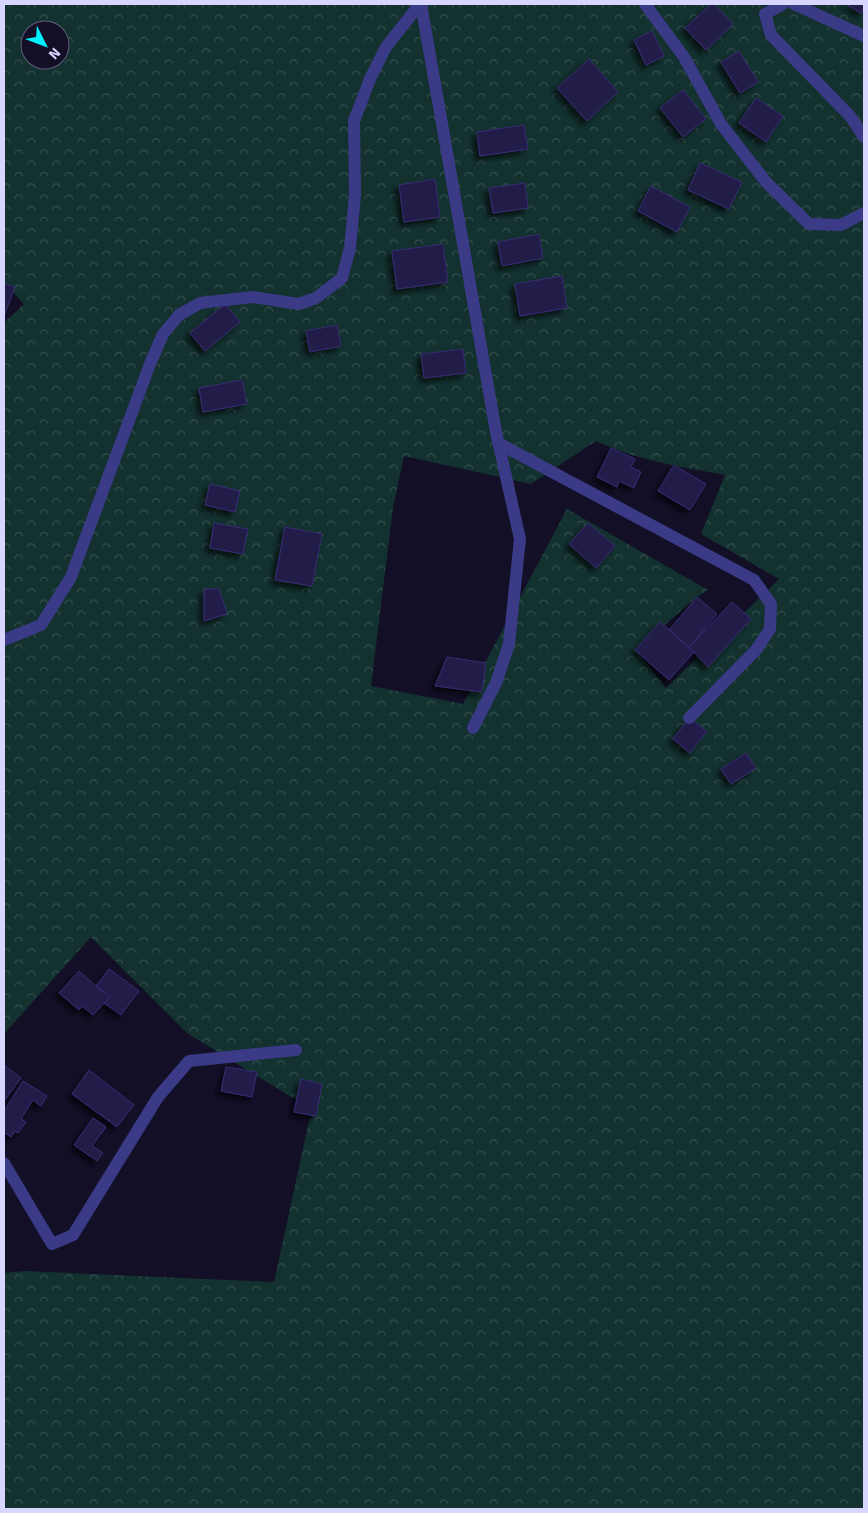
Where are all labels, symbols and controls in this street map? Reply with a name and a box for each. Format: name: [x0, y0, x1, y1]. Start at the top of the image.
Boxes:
north arrow: [20, 20, 70, 70]
text: N: [45, 44, 64, 63]

